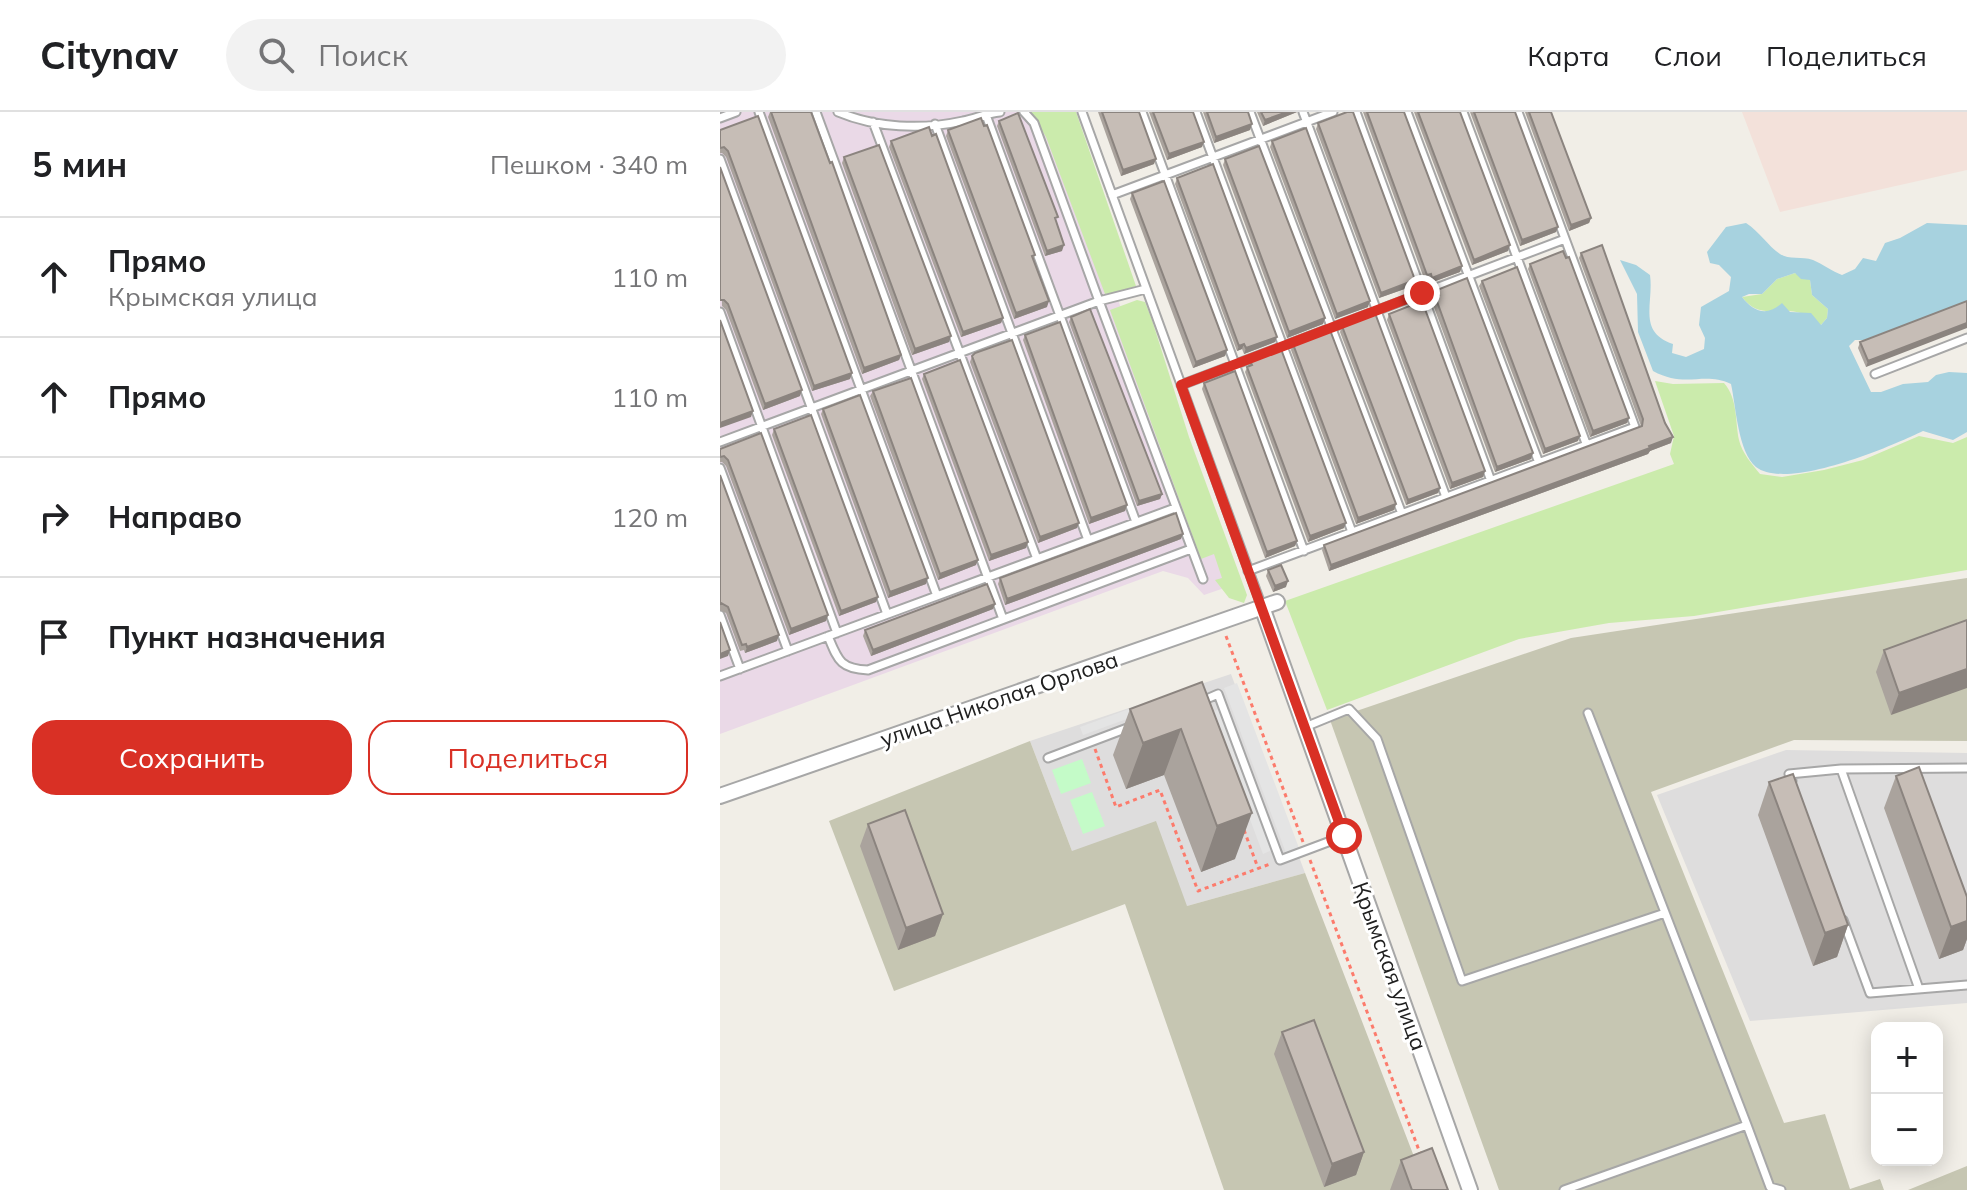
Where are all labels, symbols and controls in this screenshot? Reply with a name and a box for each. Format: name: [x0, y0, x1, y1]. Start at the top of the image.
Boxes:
search box: [226, 19, 786, 91]
text: Citynav: [40, 31, 178, 79]
icon: search: [254, 33, 298, 77]
text: Поиск: [318, 36, 408, 74]
text: Карта: [1527, 38, 1610, 73]
text: Слои: [1654, 38, 1722, 73]
text: Поделиться: [1766, 38, 1927, 73]
text: 5 мин: [32, 143, 127, 186]
text: Пешком · 340 m: [490, 148, 688, 181]
text: Прямо: [108, 242, 206, 280]
icon: ahead: [32, 255, 76, 299]
text: 110 m: [612, 261, 688, 294]
route end: [1404, 275, 1440, 311]
text: Крымская улица: [108, 280, 318, 313]
icon: ahead: [32, 375, 76, 419]
text: Прямо: [108, 378, 206, 416]
text: 110 m: [612, 381, 688, 414]
icon: right: [32, 495, 76, 539]
text: Направо: [108, 498, 242, 536]
text: 120 m: [612, 501, 688, 534]
icon: arrive: [32, 615, 76, 659]
text: Пункт назначения: [108, 618, 386, 656]
street label: улица Николая Орлова: [876, 645, 1122, 753]
button: Сохранить: [32, 720, 352, 795]
button: Поделиться: [368, 720, 688, 795]
route start: [1326, 818, 1362, 854]
street label: Крымская улица: [1347, 878, 1433, 1054]
map controls: [1871, 1022, 1943, 1166]
button: +: [1871, 1022, 1943, 1094]
button: −: [1871, 1094, 1943, 1166]

